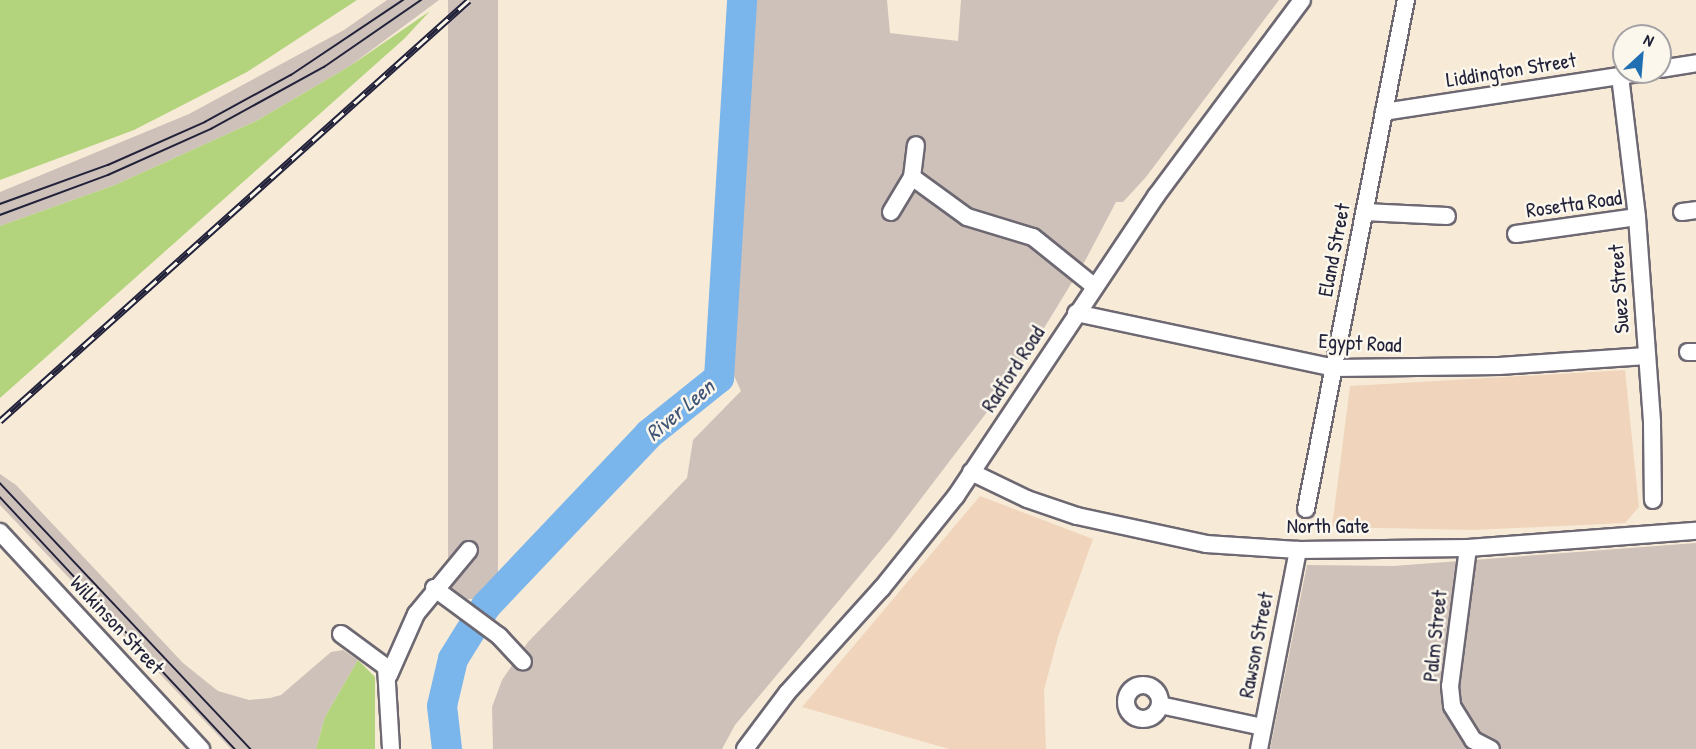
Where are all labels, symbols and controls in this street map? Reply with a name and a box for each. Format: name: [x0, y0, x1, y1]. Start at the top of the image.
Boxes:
north arrow: [1612, 24, 1672, 84]
text: N: [1640, 28, 1658, 51]
street label: Liddington Street: [1444, 47, 1578, 93]
street label: Rosetta Road: [1525, 185, 1623, 223]
street label: Eland Street: [1313, 201, 1355, 299]
street label: Suez Street: [1603, 244, 1635, 334]
street label: Radford Road: [976, 321, 1050, 417]
street label: Egypt Road: [1318, 328, 1402, 358]
water label: River Leen: [640, 374, 720, 446]
street label: North Gate: [1287, 513, 1369, 539]
street label: Wilkinson Street: [65, 570, 169, 680]
street label: Palm Street: [1418, 589, 1452, 683]
street label: Rawson Street: [1233, 590, 1279, 700]

